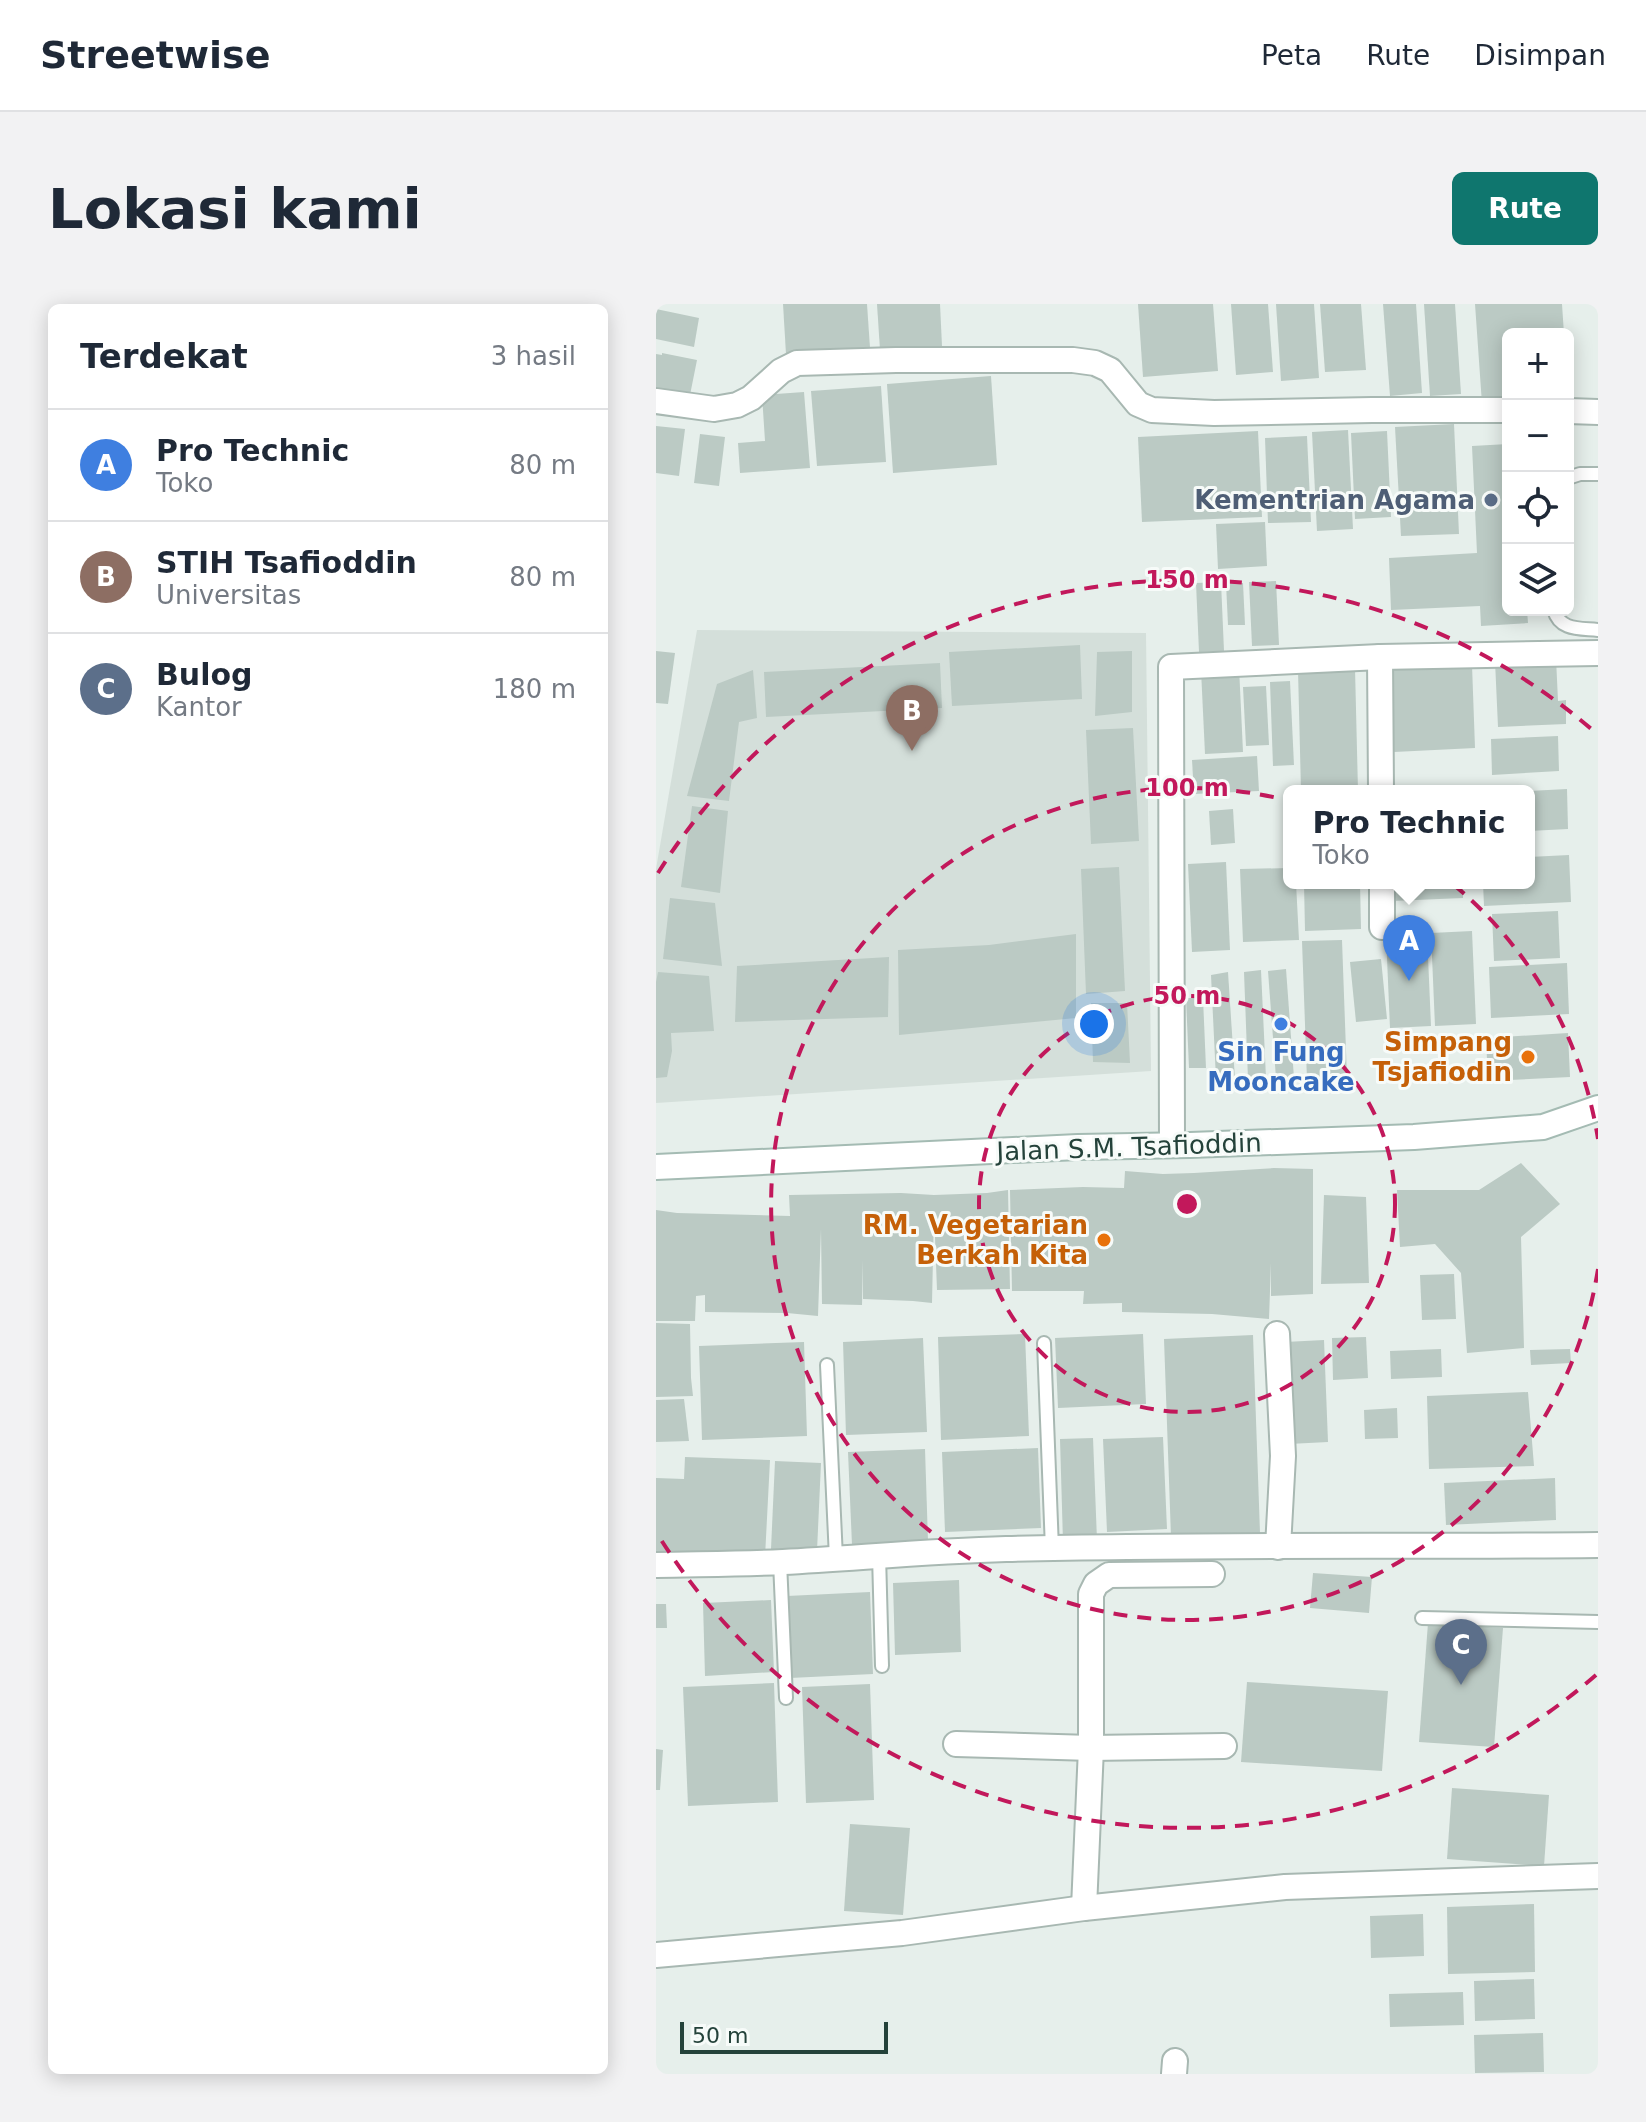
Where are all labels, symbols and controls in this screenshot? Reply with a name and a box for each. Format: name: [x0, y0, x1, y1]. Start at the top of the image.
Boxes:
text: Streetwise: [40, 33, 271, 77]
text: Peta: [1261, 39, 1322, 72]
text: Rute: [1366, 39, 1430, 72]
text: Disimpan: [1474, 39, 1606, 72]
button: Rute: [1452, 172, 1598, 245]
text: Lokasi kami: [48, 176, 422, 241]
map controls: [1502, 328, 1574, 616]
button: +: [1502, 328, 1574, 400]
text: Terdekat: [80, 336, 248, 376]
text: 3 hasil: [491, 341, 576, 371]
button: −: [1502, 400, 1574, 472]
text: Pro Technic: [156, 433, 349, 468]
text: A: [96, 450, 116, 480]
text: 80 m: [509, 450, 576, 480]
text: Toko: [156, 468, 213, 498]
button: locate: [1502, 472, 1574, 544]
place label: Kementrian Agama: [1194, 485, 1475, 515]
marker: Kementrian Agama: [1482, 491, 1500, 509]
button: layers: [1502, 544, 1574, 616]
text: STIH Tsafioddin: [156, 545, 417, 580]
text: B: [96, 562, 116, 592]
text: 80 m: [509, 562, 576, 592]
text: 150 m: [1145, 566, 1229, 594]
text: Universitas: [156, 580, 301, 610]
text: Bulog: [156, 657, 253, 692]
text: C: [96, 674, 116, 704]
text: 180 m: [493, 674, 576, 704]
pin: B: [886, 685, 938, 751]
text: Kantor: [156, 692, 242, 722]
text: 100 m: [1145, 774, 1229, 802]
popup: [1283, 785, 1535, 889]
text: Pro Technic: [1312, 805, 1506, 840]
text: Toko: [1312, 840, 1370, 870]
pin: A: [1383, 915, 1435, 981]
text: 50 m: [1154, 982, 1220, 1010]
your location: [1074, 1004, 1114, 1044]
marker: Sin Fung Mooncake: [1272, 1015, 1290, 1033]
place label: Simpang Tsjafiodin: [1373, 1027, 1512, 1087]
place label: Sin Fung Mooncake: [1207, 1037, 1355, 1097]
marker: Simpang Tsjafiodin: [1519, 1048, 1537, 1066]
street label: Jalan S.M. Tsafioddin: [994, 1127, 1262, 1167]
centre of rings: [1173, 1190, 1201, 1218]
place label: RM. Vegetarian Berkah Kita: [863, 1210, 1088, 1270]
marker: RM. Vegetarian Berkah Kita: [1095, 1231, 1113, 1249]
pin: C: [1435, 1619, 1487, 1685]
scale bar: [680, 2018, 888, 2054]
text: 50 m: [692, 2023, 748, 2048]

